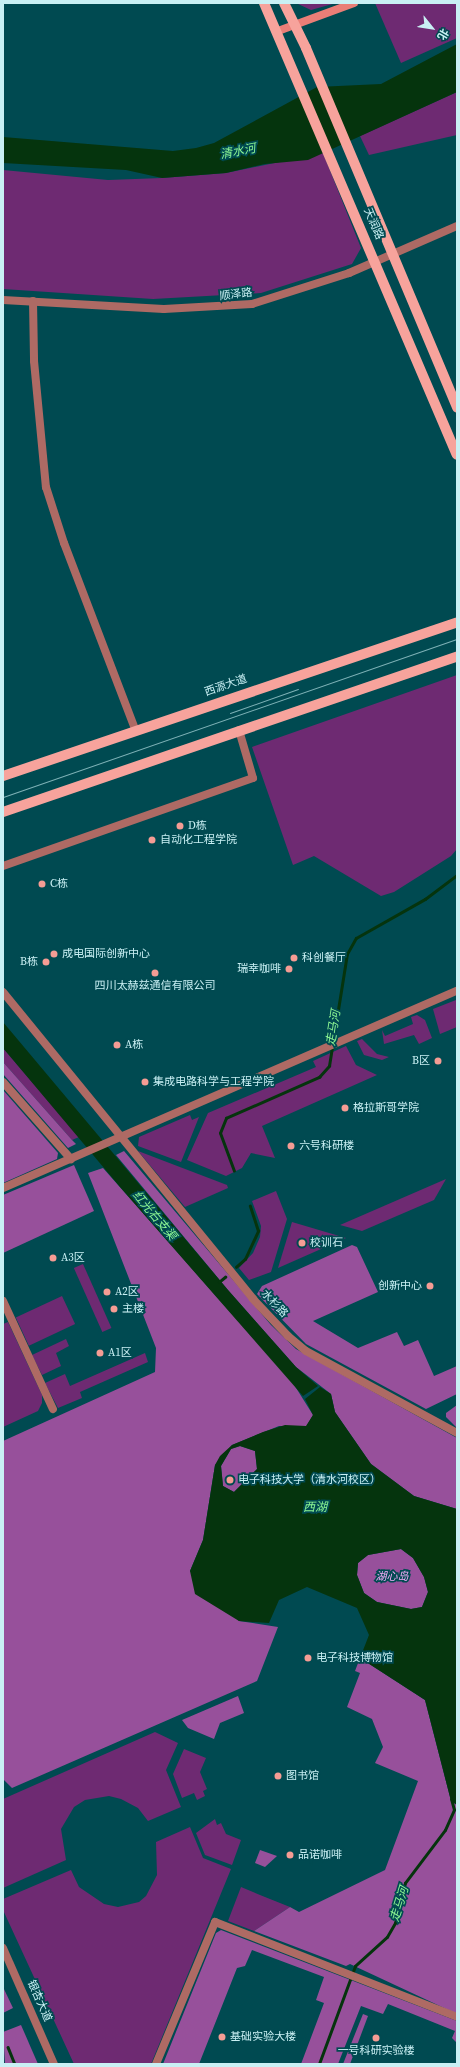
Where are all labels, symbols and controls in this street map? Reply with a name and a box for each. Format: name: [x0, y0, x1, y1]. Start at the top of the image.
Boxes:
north arrow: [412, 8, 452, 48]
text: 北: [434, 26, 452, 43]
water label: 清水河: [219, 141, 257, 163]
street label: 天润路: [360, 206, 386, 242]
street label: 顺泽路: [219, 286, 253, 304]
street label: 西源大道: [203, 673, 249, 699]
place label: D栋: [188, 819, 207, 833]
marker: D栋: [175, 821, 185, 831]
place label: 自动化工程学院: [160, 833, 237, 847]
marker: 自动化工程学院: [147, 835, 157, 845]
place label: C栋: [50, 877, 68, 891]
marker: C栋: [37, 879, 47, 889]
place label: 成电国际创新中心: [62, 947, 150, 961]
marker: 成电国际创新中心: [49, 949, 59, 959]
place label: 科创餐厅: [302, 951, 346, 965]
marker: 科创餐厅: [289, 953, 299, 963]
place label: B栋: [20, 955, 38, 969]
marker: B栋: [41, 957, 51, 967]
place label: 瑞幸咖啡: [237, 962, 281, 976]
marker: 瑞幸咖啡: [284, 964, 294, 974]
marker: 四川太赫兹通信有限公司: [150, 968, 160, 978]
place label: 四川太赫兹通信有限公司: [95, 979, 215, 993]
water label: 走马河: [324, 1009, 344, 1047]
place label: A栋: [125, 1038, 143, 1052]
marker: A栋: [112, 1040, 122, 1050]
place label: B区: [412, 1054, 430, 1068]
marker: B区: [433, 1056, 443, 1066]
place label: 集成电路科学与工程学院: [153, 1075, 274, 1089]
marker: 集成电路科学与工程学院: [140, 1077, 150, 1087]
place label: 格拉斯哥学院: [353, 1101, 419, 1115]
marker: 格拉斯哥学院: [340, 1103, 350, 1113]
place label: 六号科研楼: [299, 1139, 354, 1153]
marker: 六号科研楼: [286, 1141, 296, 1151]
water label: 红光右支渠: [129, 1188, 179, 1244]
place label: 校训石: [310, 1236, 343, 1250]
marker: 校训石: [297, 1238, 307, 1248]
place label: A3区: [61, 1251, 85, 1265]
marker: A3区: [48, 1253, 58, 1263]
place label: 创新中心: [378, 1279, 422, 1293]
marker: 创新中心: [425, 1281, 435, 1291]
place label: A2区: [115, 1285, 139, 1299]
marker: A2区: [102, 1287, 112, 1297]
street label: 水杉路: [258, 1287, 290, 1321]
place label: 主楼: [122, 1302, 144, 1316]
marker: 主楼: [109, 1304, 119, 1314]
place label: A1区: [108, 1346, 132, 1360]
marker: A1区: [95, 1348, 105, 1358]
place label: 电子科技大学（清水河校区）: [238, 1473, 381, 1487]
marker: 电子科技大学（清水河校区）: [225, 1475, 235, 1485]
water label: 西湖: [303, 1501, 327, 1515]
park label: 湖心岛: [376, 1570, 408, 1584]
place label: 电子科技博物馆: [316, 1651, 393, 1665]
marker: 电子科技博物馆: [303, 1653, 313, 1663]
place label: 图书馆: [286, 1769, 319, 1783]
marker: 图书馆: [273, 1771, 283, 1781]
place label: 品诺咖啡: [298, 1848, 342, 1862]
marker: 品诺咖啡: [285, 1850, 295, 1860]
water label: 走马河: [388, 1885, 412, 1923]
street label: 银杏大道: [24, 1978, 54, 2024]
place label: 基础实验大楼: [230, 2030, 296, 2044]
marker: 基础实验大楼: [217, 2032, 227, 2042]
marker: 一号科研实验楼: [371, 2033, 381, 2043]
place label: 一号科研实验楼: [338, 2044, 414, 2058]

